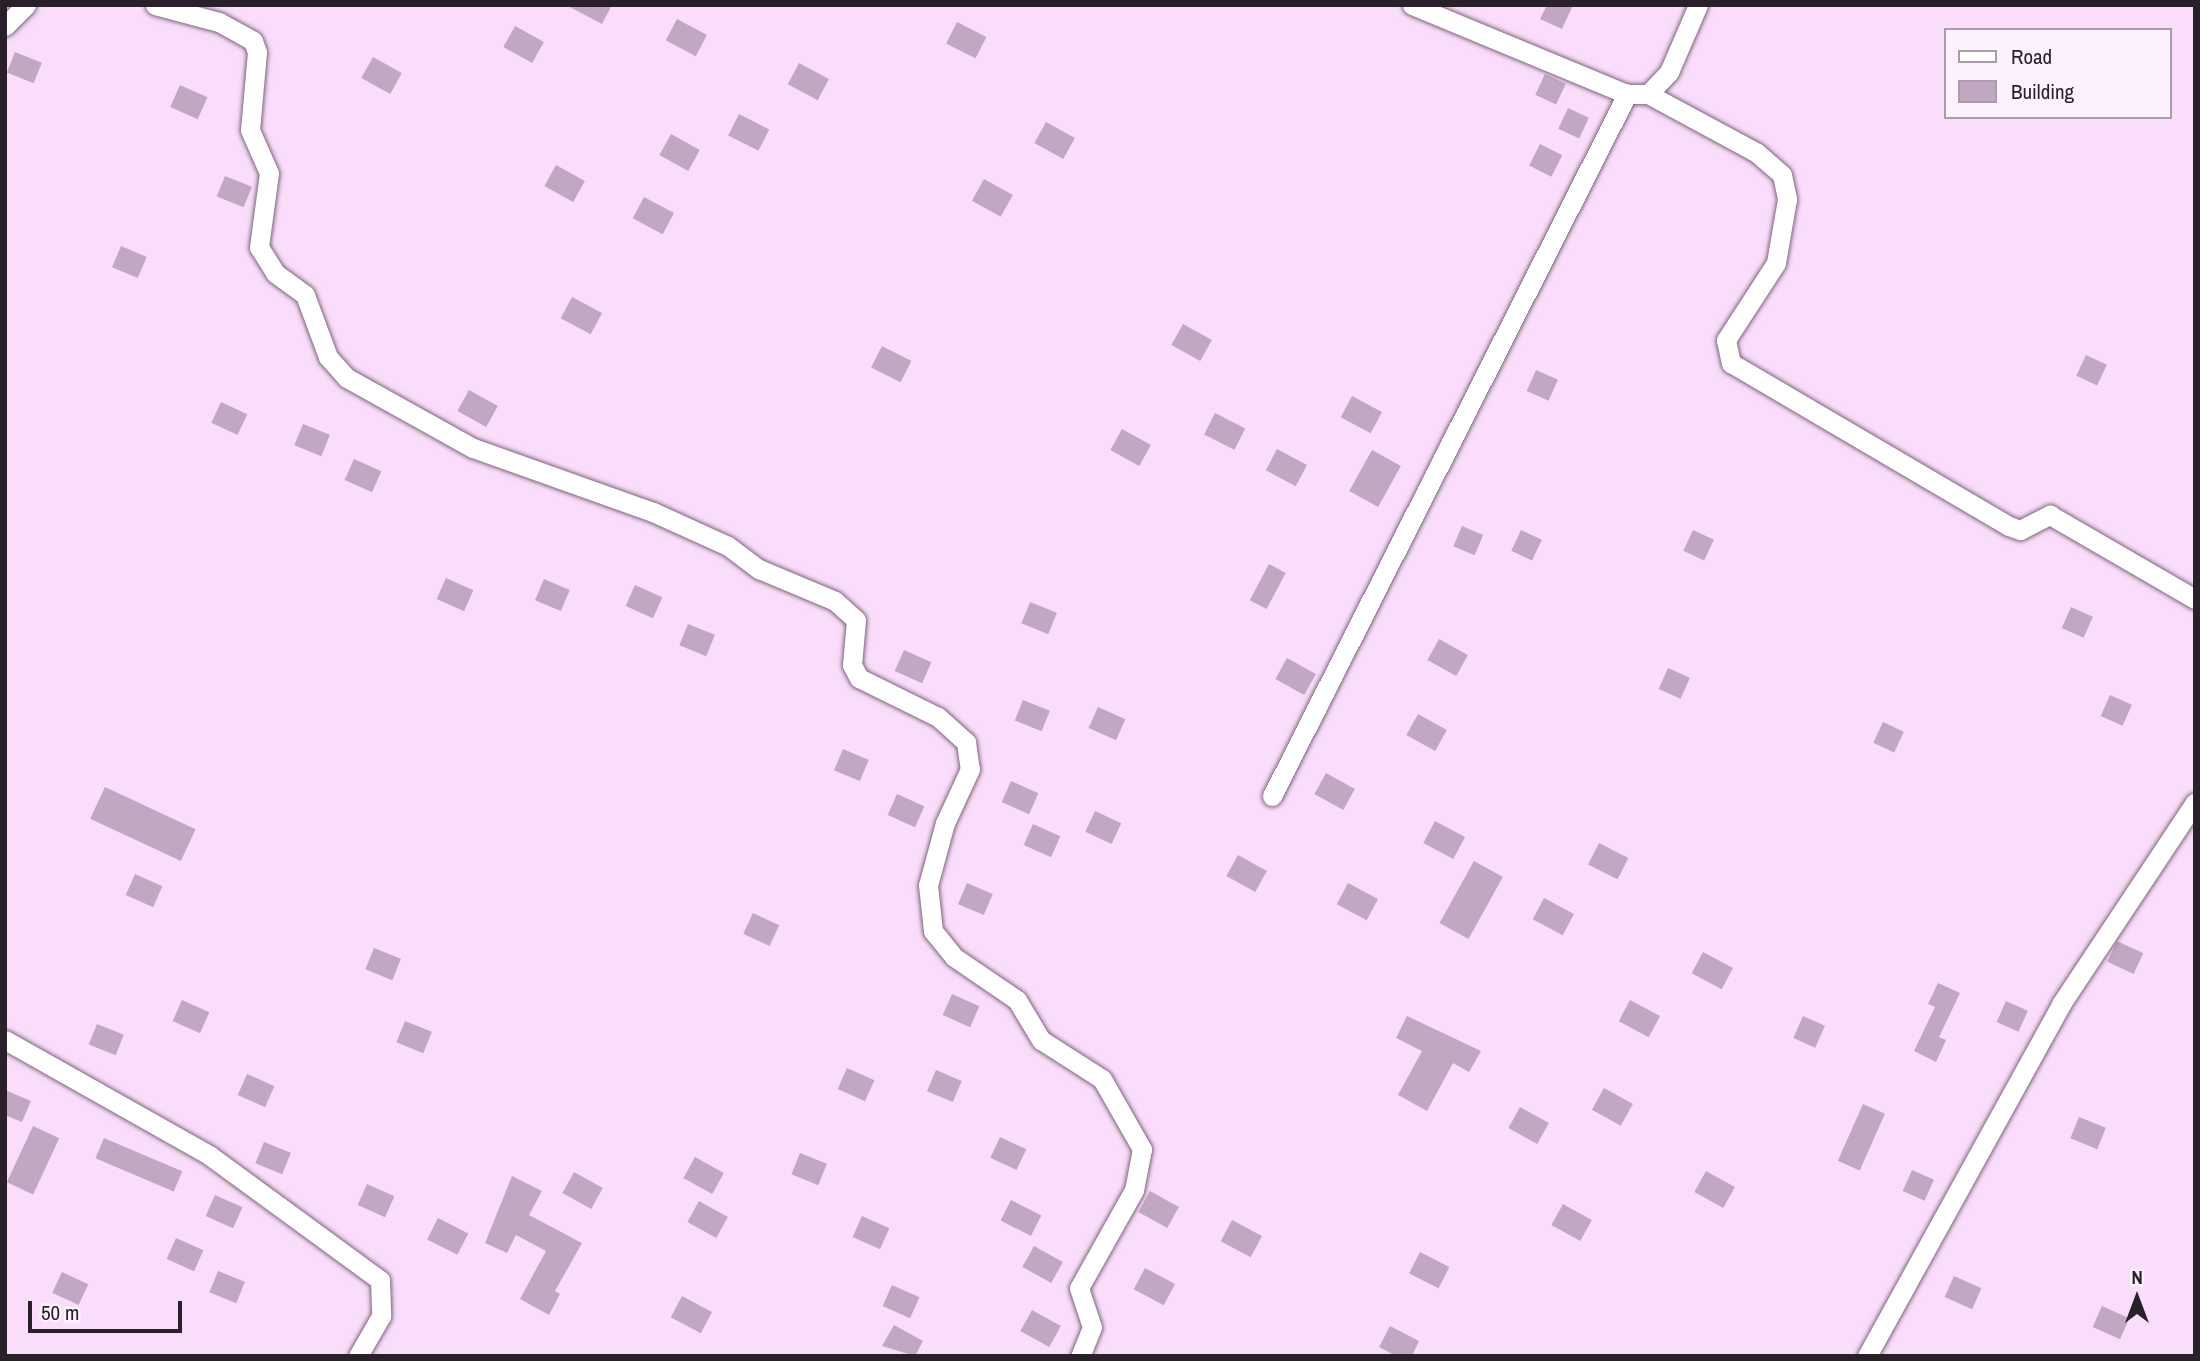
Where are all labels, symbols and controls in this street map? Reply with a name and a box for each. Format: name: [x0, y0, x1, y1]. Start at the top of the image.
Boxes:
legend: [1944, 28, 2172, 119]
text: Road: [2011, 42, 2052, 71]
text: Building: [2011, 77, 2074, 106]
north arrow: [2102, 1263, 2172, 1333]
text: N: [2131, 1264, 2143, 1290]
scale bar: [32, 1288, 186, 1332]
text: 50 m: [41, 1298, 79, 1327]

